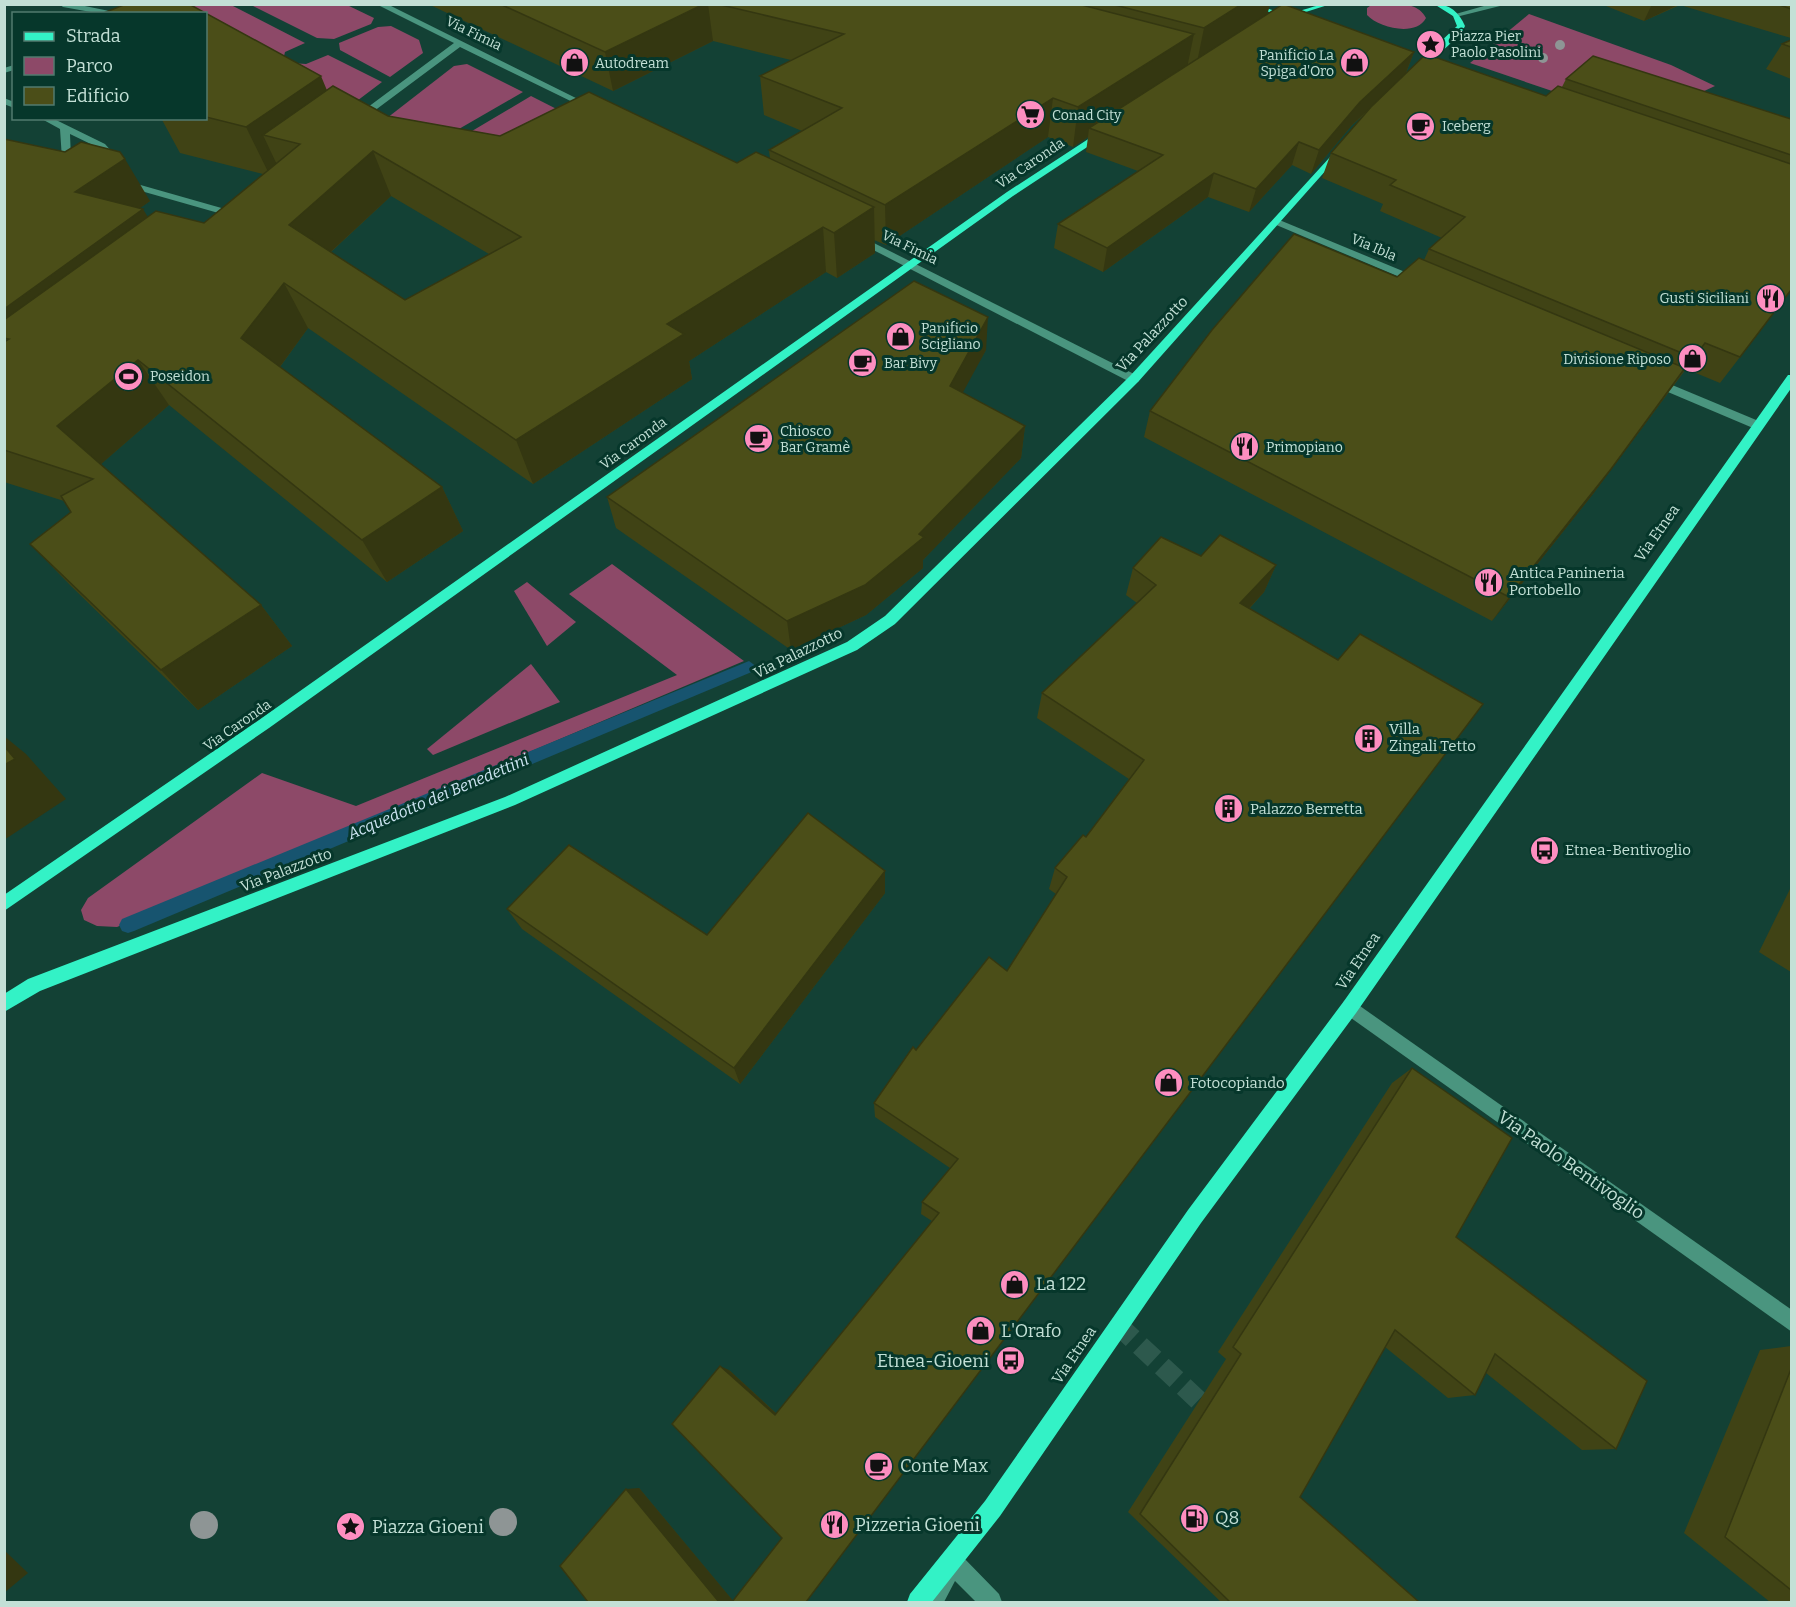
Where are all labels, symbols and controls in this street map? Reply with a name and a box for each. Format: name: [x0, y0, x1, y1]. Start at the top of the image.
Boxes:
legend: [12, 12, 207, 120]
street label: Via Fimia: [443, 13, 505, 54]
text: Strada: [66, 25, 121, 47]
place icon: Piazza Pier Paolo Pasolini: [1414, 28, 1446, 60]
place label: Piazza Pier Paolo Pasolini: [1451, 28, 1541, 61]
shop icon: Autodream: [558, 47, 590, 79]
place label: Panificio La Spiga d'Oro: [1259, 47, 1334, 80]
shop icon: Panificio La Spiga d'Oro: [1339, 47, 1371, 79]
text: Parco: [66, 55, 113, 77]
place label: Autodream: [595, 55, 670, 72]
text: Edificio: [66, 85, 129, 107]
supermarket icon: Conad City: [1015, 99, 1047, 131]
place label: Conad City: [1052, 107, 1122, 124]
cafe icon: Iceberg: [1405, 110, 1437, 142]
place label: Iceberg: [1442, 118, 1491, 135]
street label: Via Caronda: [993, 134, 1068, 192]
street label: Via Fimia: [879, 227, 941, 268]
street label: Via Ibla: [1348, 230, 1400, 265]
restaurant icon: Gusti Siciliani: [1754, 282, 1786, 314]
place label: Gusti Siciliani: [1659, 290, 1749, 307]
street label: Via Palazzotto: [1112, 293, 1192, 375]
shop icon: Panificio Scigliano: [884, 320, 916, 352]
place label: Panificio Scigliano: [921, 320, 981, 353]
shop icon: Divisione Riposo: [1676, 343, 1708, 375]
cafe icon: Bar Bivy: [847, 347, 879, 379]
place label: Divisione Riposo: [1563, 351, 1671, 368]
place label: Bar Bivy: [884, 355, 938, 372]
sports icon: Poseidon: [113, 360, 145, 392]
place label: Poseidon: [150, 368, 210, 385]
street label: Via Caronda: [597, 413, 670, 473]
cafe icon: Chiosco Bar Gramè: [743, 423, 775, 455]
place label: Chiosco Bar Gramè: [780, 423, 850, 456]
restaurant icon: Primopiano: [1229, 431, 1261, 463]
place label: Primopiano: [1266, 439, 1343, 456]
street label: Via Etnea: [1631, 501, 1683, 565]
place label: Antica Panineria Portobello: [1509, 564, 1625, 599]
restaurant icon: Antica Panineria Portobello: [1472, 566, 1504, 598]
street label: Via Palazzotto: [751, 624, 845, 682]
street label: Via Caronda: [200, 696, 275, 755]
place label: Villa Zingali Tetto: [1389, 720, 1476, 755]
building icon: Villa Zingali Tetto: [1352, 722, 1384, 754]
water label: Acquedotto dei Benedettini: [344, 750, 532, 844]
building icon: Palazzo Berretta: [1213, 793, 1245, 825]
place label: Palazzo Berretta: [1250, 800, 1363, 818]
bus stop icon: Etnea-Bentivoglio: [1528, 834, 1560, 866]
place label: Etnea-Bentivoglio: [1565, 841, 1691, 859]
street label: Via Palazzotto: [238, 844, 334, 896]
street label: Via Etnea: [1332, 929, 1384, 993]
shop icon: Fotocopiando: [1153, 1067, 1185, 1099]
place label: Fotocopiando: [1190, 1074, 1285, 1092]
street label: Via Paolo Bentivoglio: [1493, 1106, 1649, 1224]
shop icon: La 122: [999, 1268, 1031, 1300]
place label: La 122: [1036, 1273, 1086, 1295]
shop icon: L'Orafo: [964, 1315, 996, 1347]
place label: L'Orafo: [1001, 1320, 1061, 1342]
street label: Via Etnea: [1048, 1323, 1100, 1387]
bus stop icon: Etnea-Gioeni: [994, 1345, 1026, 1377]
place label: Etnea-Gioeni: [877, 1350, 989, 1372]
cafe icon: Conte Max: [863, 1450, 895, 1482]
place label: Conte Max: [900, 1455, 988, 1477]
fuel station icon: Q8: [1178, 1502, 1210, 1534]
place label: Q8: [1215, 1507, 1239, 1529]
restaurant icon: Pizzeria Gioeni: [818, 1509, 850, 1541]
place icon: Piazza Gioeni: [335, 1511, 367, 1543]
place label: Pizzeria Gioeni: [855, 1514, 980, 1536]
place label: Piazza Gioeni: [372, 1516, 484, 1538]

